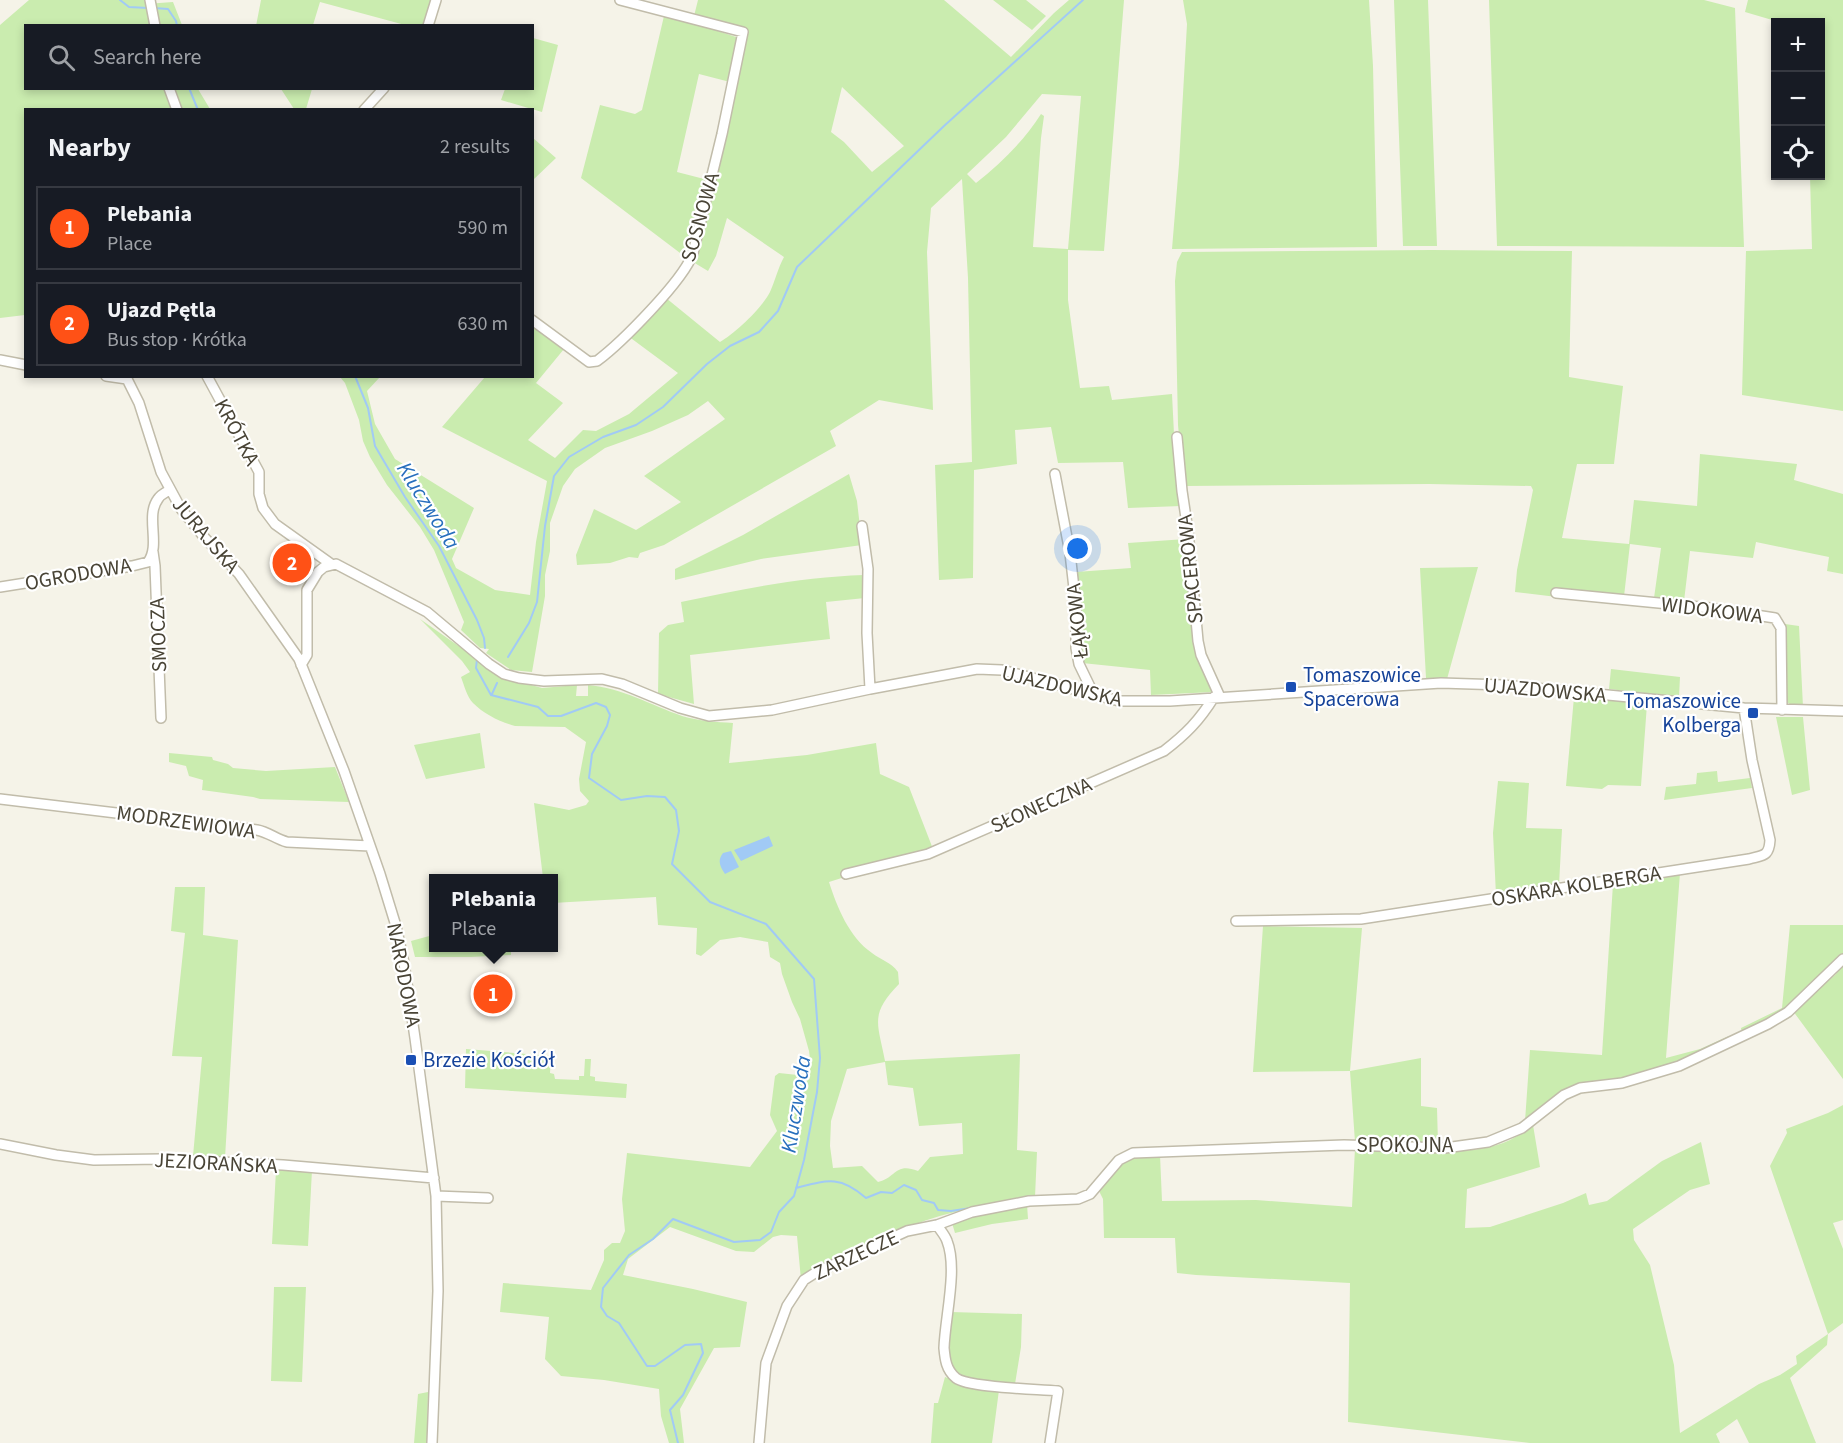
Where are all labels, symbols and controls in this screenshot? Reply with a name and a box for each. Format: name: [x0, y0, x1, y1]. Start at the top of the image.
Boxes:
map controls: [1771, 18, 1825, 180]
button: +: [1771, 18, 1825, 72]
search box: [24, 24, 534, 90]
icon: search: [45, 41, 78, 74]
text: Search here: [93, 41, 201, 73]
button: −: [1771, 72, 1825, 126]
button: locate: [1771, 126, 1825, 180]
text: Nearby: [48, 129, 131, 166]
text: 2 results: [440, 133, 510, 161]
street label: SOSNOWA: [673, 168, 727, 265]
text: Plebania: [107, 198, 192, 230]
text: 1: [64, 214, 75, 242]
text: 590 m: [458, 214, 508, 242]
text: Place: [107, 230, 152, 258]
text: Ujazd Pętla: [107, 294, 216, 326]
text: 2: [64, 310, 75, 338]
text: 630 m: [458, 310, 508, 338]
text: Bus stop · Krótka: [107, 326, 247, 354]
street label: KRÓTKA: [207, 393, 267, 471]
water label: Kluczwoda: [389, 455, 468, 556]
street label: JURAJSKA: [165, 490, 247, 580]
street label: SPACEROWA: [1169, 512, 1211, 625]
your location: [1063, 534, 1092, 563]
pin: 2: [272, 540, 312, 586]
street label: OGRODOWA: [22, 550, 134, 598]
street label: ŁĄKOWA: [1058, 581, 1096, 661]
street label: WIDOKOWA: [1659, 589, 1765, 631]
street label: SMOCZA: [142, 597, 174, 673]
street label: UJAZDOWSKA: [999, 658, 1126, 715]
place label: Tomaszowice Spacerowa: [1303, 660, 1421, 714]
street label: UJAZDOWSKA: [1483, 670, 1608, 710]
marker: Tomaszowice Spacerowa: [1284, 680, 1298, 694]
place label: Tomaszowice Kolberga: [1623, 686, 1741, 740]
marker: Tomaszowice Kolberga: [1746, 706, 1760, 720]
street label: SŁONECZNA: [986, 769, 1097, 841]
street label: MODRZEWIOWA: [115, 797, 258, 847]
street label: OSKARA KOLBERGA: [1489, 858, 1664, 914]
popup: [429, 874, 558, 952]
text: Plebania: [451, 883, 536, 915]
text: Place: [451, 915, 496, 943]
street label: NARODOWA: [379, 920, 429, 1030]
pin: 1: [474, 972, 512, 1016]
place label: Brzezie Kościół: [423, 1045, 556, 1075]
marker: Brzezie Kościół: [404, 1053, 418, 1067]
water label: Kluczwoda: [773, 1053, 819, 1155]
street label: SPOKOJNA: [1357, 1130, 1454, 1160]
street label: JEZIORAŃSKA: [154, 1145, 279, 1181]
street label: ZARZECZE: [808, 1222, 904, 1288]

